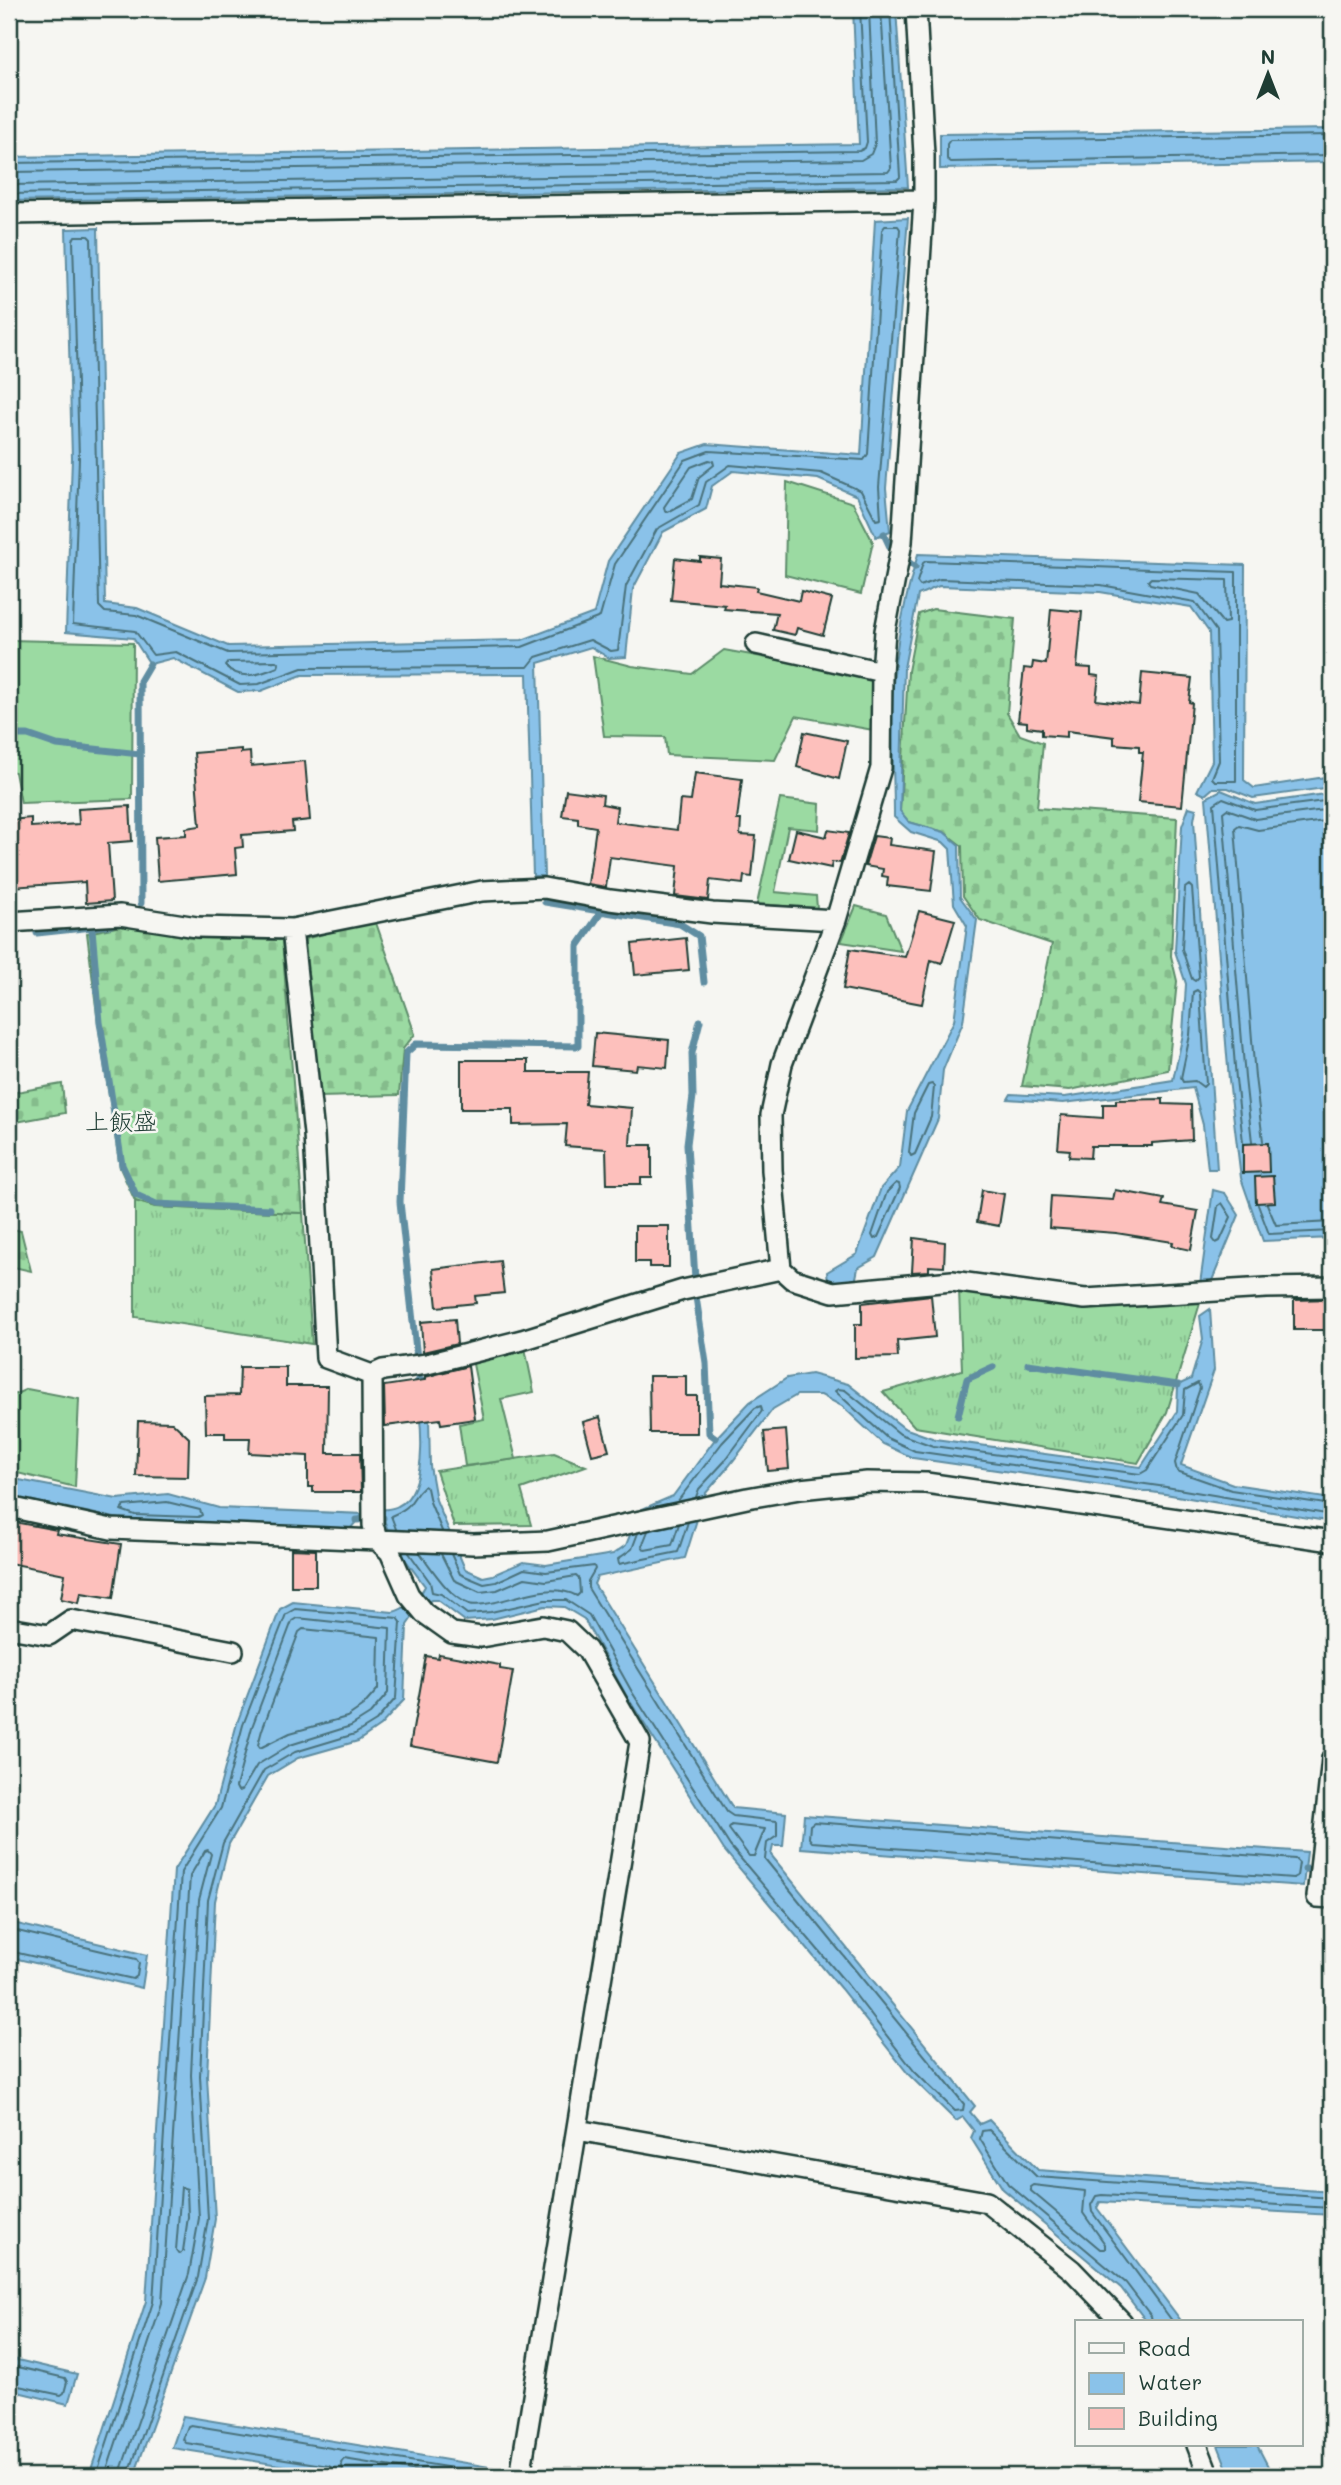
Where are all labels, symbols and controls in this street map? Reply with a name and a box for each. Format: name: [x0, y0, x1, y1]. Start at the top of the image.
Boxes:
north arrow: [1232, 38, 1302, 108]
text: N: [1261, 44, 1275, 69]
district label: 上飯盛: [85, 1105, 157, 1136]
legend: [1075, 2320, 1302, 2446]
text: Road: [1138, 2334, 1190, 2361]
text: Water: [1138, 2368, 1202, 2395]
text: Building: [1138, 2404, 1218, 2431]

